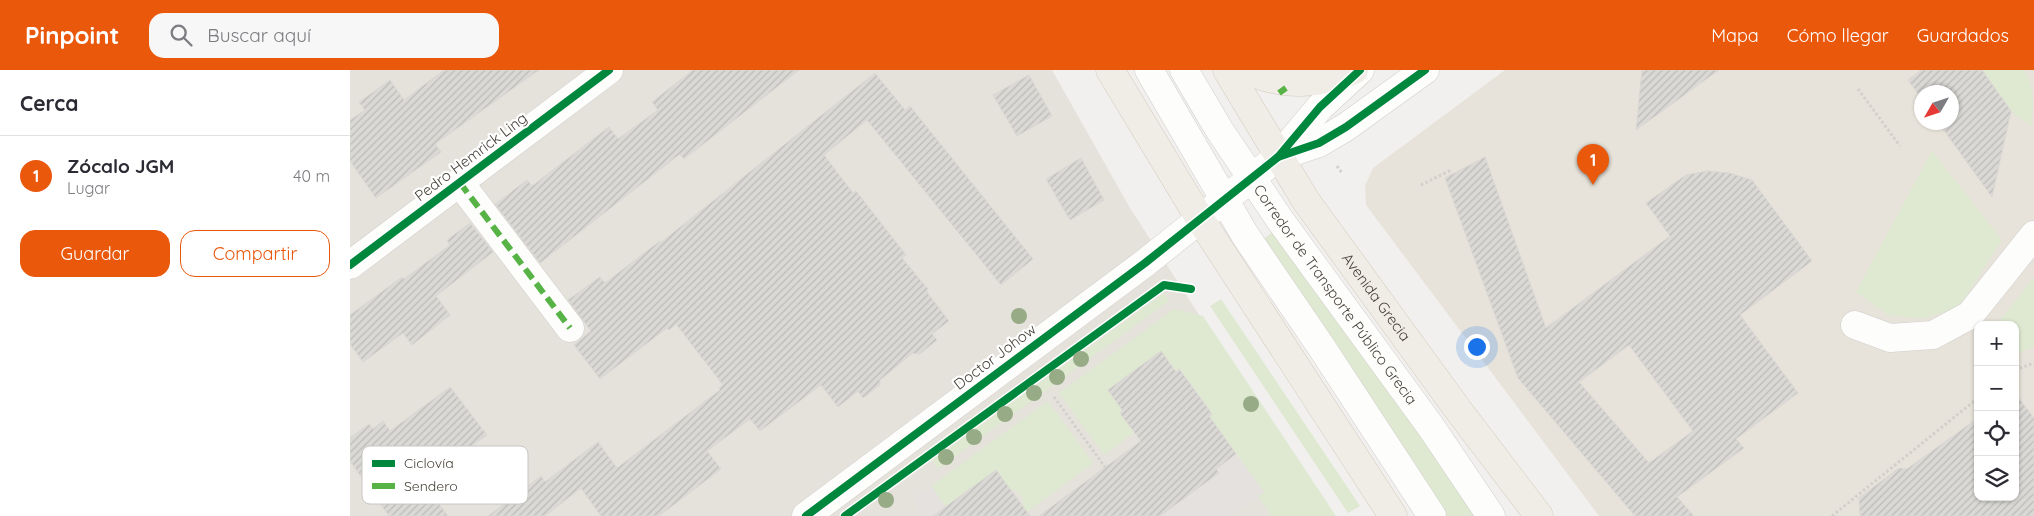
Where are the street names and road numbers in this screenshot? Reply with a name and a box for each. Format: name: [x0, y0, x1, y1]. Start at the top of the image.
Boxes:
street label: Pedro Hemrick Ling: [411, 108, 531, 205]
street label: Corredor de Transporte Público Grecia: [1250, 181, 1421, 408]
street label: Avenida Grecia: [1338, 249, 1415, 345]
street label: Doctor Johow: [950, 319, 1040, 394]

